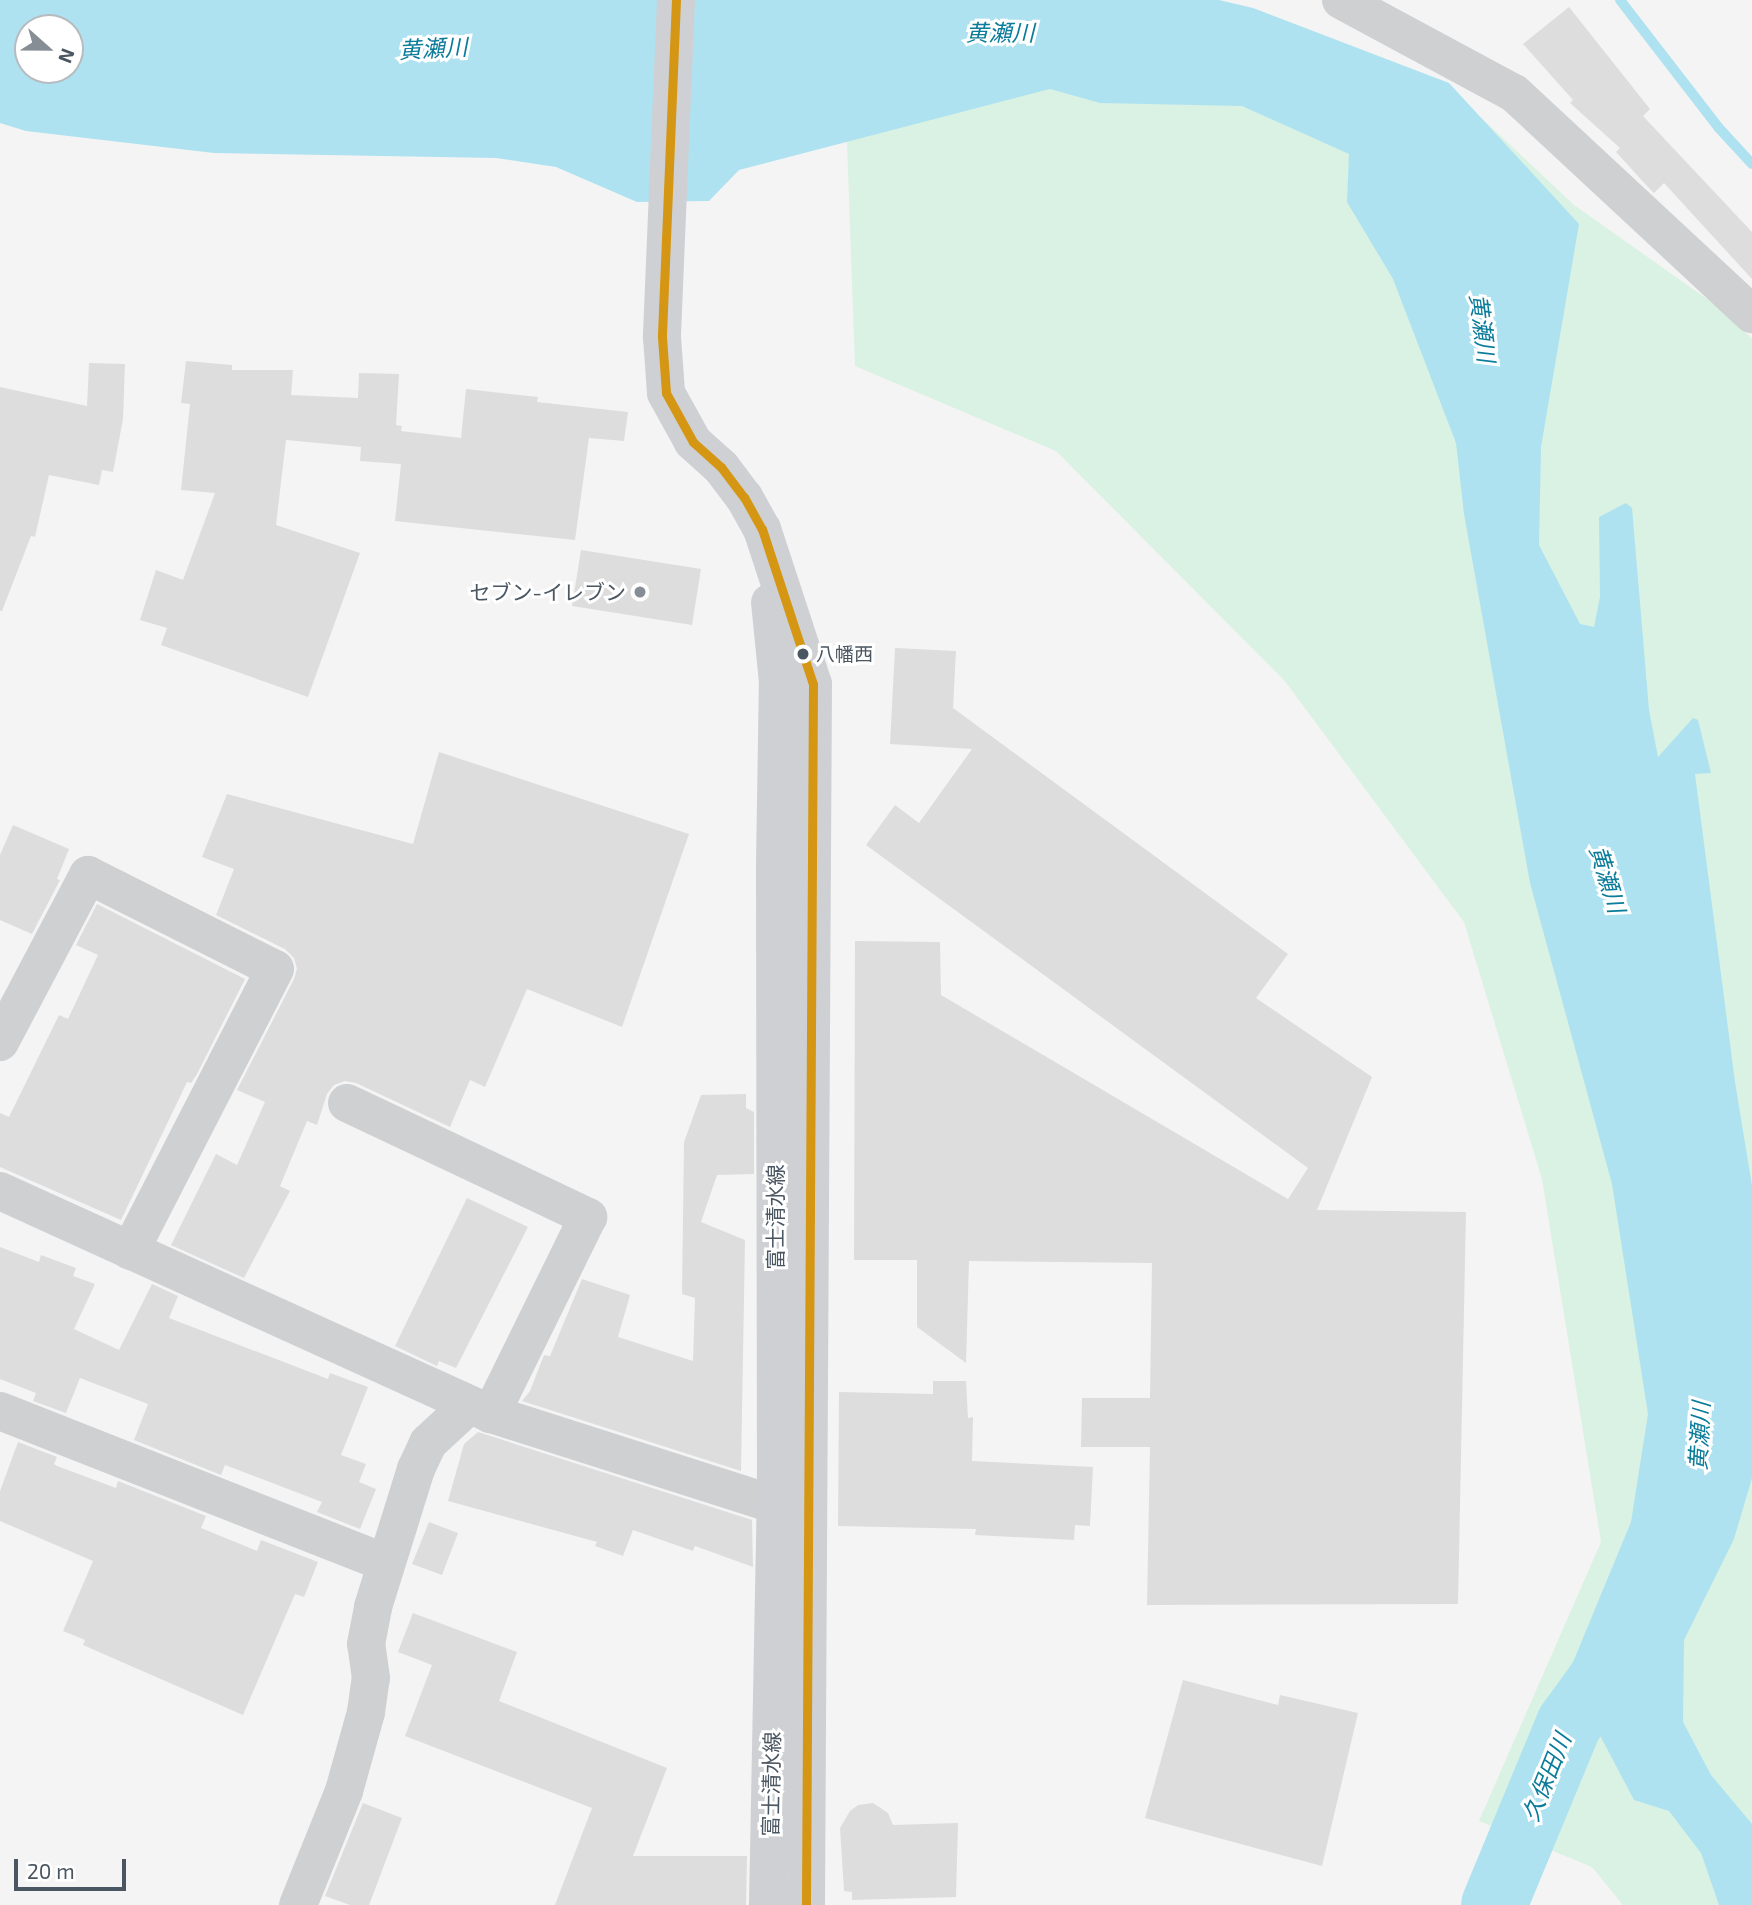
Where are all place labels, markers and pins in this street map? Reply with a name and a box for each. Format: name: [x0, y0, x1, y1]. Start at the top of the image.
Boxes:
place label: セブン-イレブン: [470, 579, 626, 605]
marker: セブン-イレブン: [632, 584, 648, 600]
place label: 八幡西: [816, 643, 873, 665]
marker: 八幡西: [796, 647, 810, 661]

